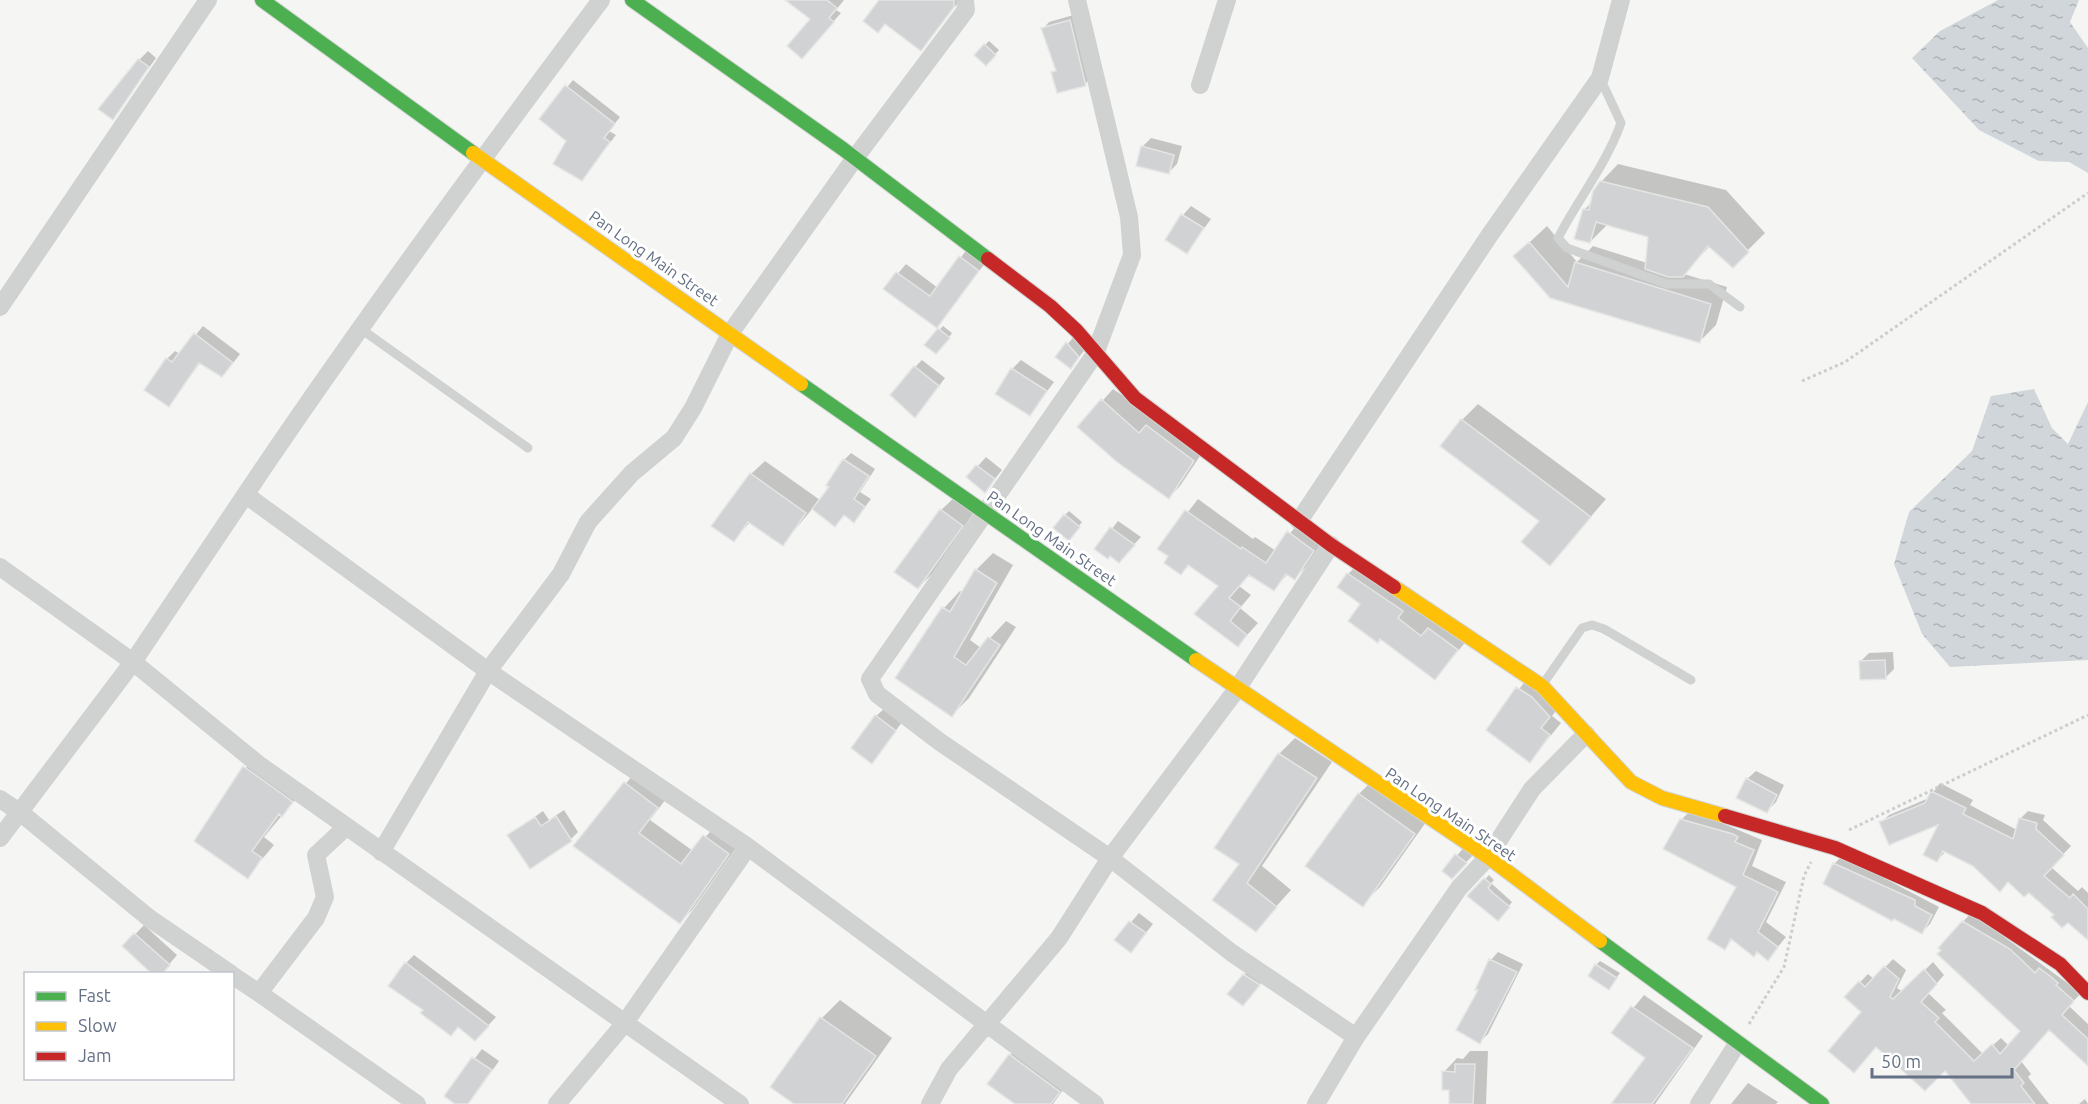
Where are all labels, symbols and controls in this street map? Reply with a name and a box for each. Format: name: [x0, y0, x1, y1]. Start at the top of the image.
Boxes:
street label: Pan Long Main Street: [586, 207, 723, 310]
street label: Pan Long Main Street: [984, 487, 1121, 590]
street label: Pan Long Main Street: [1382, 764, 1520, 865]
legend: [24, 972, 234, 1080]
text: Fast: [78, 985, 111, 1005]
text: Slow: [78, 1015, 117, 1035]
scale bar: [1872, 1041, 2012, 1079]
text: Jam: [78, 1045, 112, 1065]
text: 50 m: [1881, 1051, 1921, 1071]

